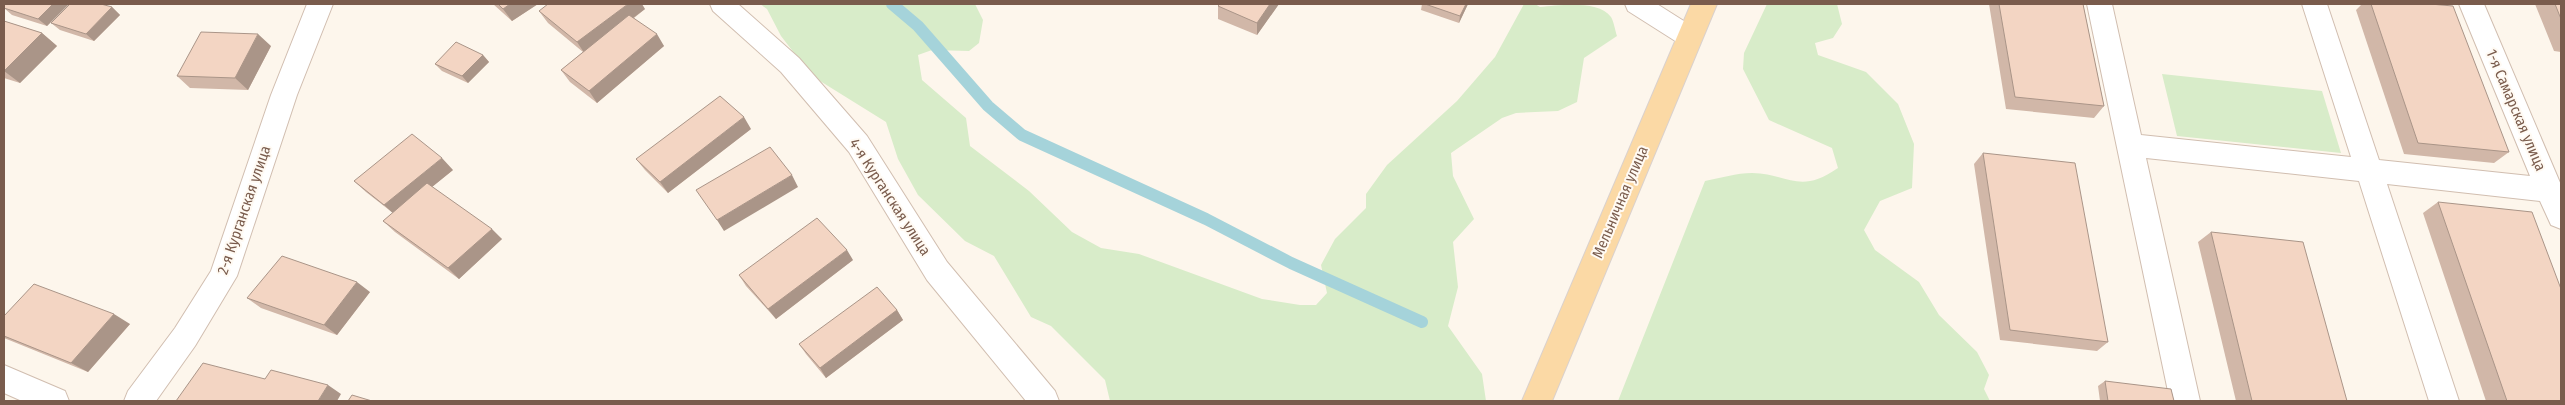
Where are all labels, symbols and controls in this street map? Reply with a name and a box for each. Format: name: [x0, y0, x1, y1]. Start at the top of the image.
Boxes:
street label: 1-я Самарская улица: [2482, 46, 2550, 174]
street label: 4-я Курганская улица: [845, 135, 935, 259]
street label: 2-я Курганская улица: [213, 143, 275, 277]
street label: Мельничная улица: [1588, 143, 1652, 261]

